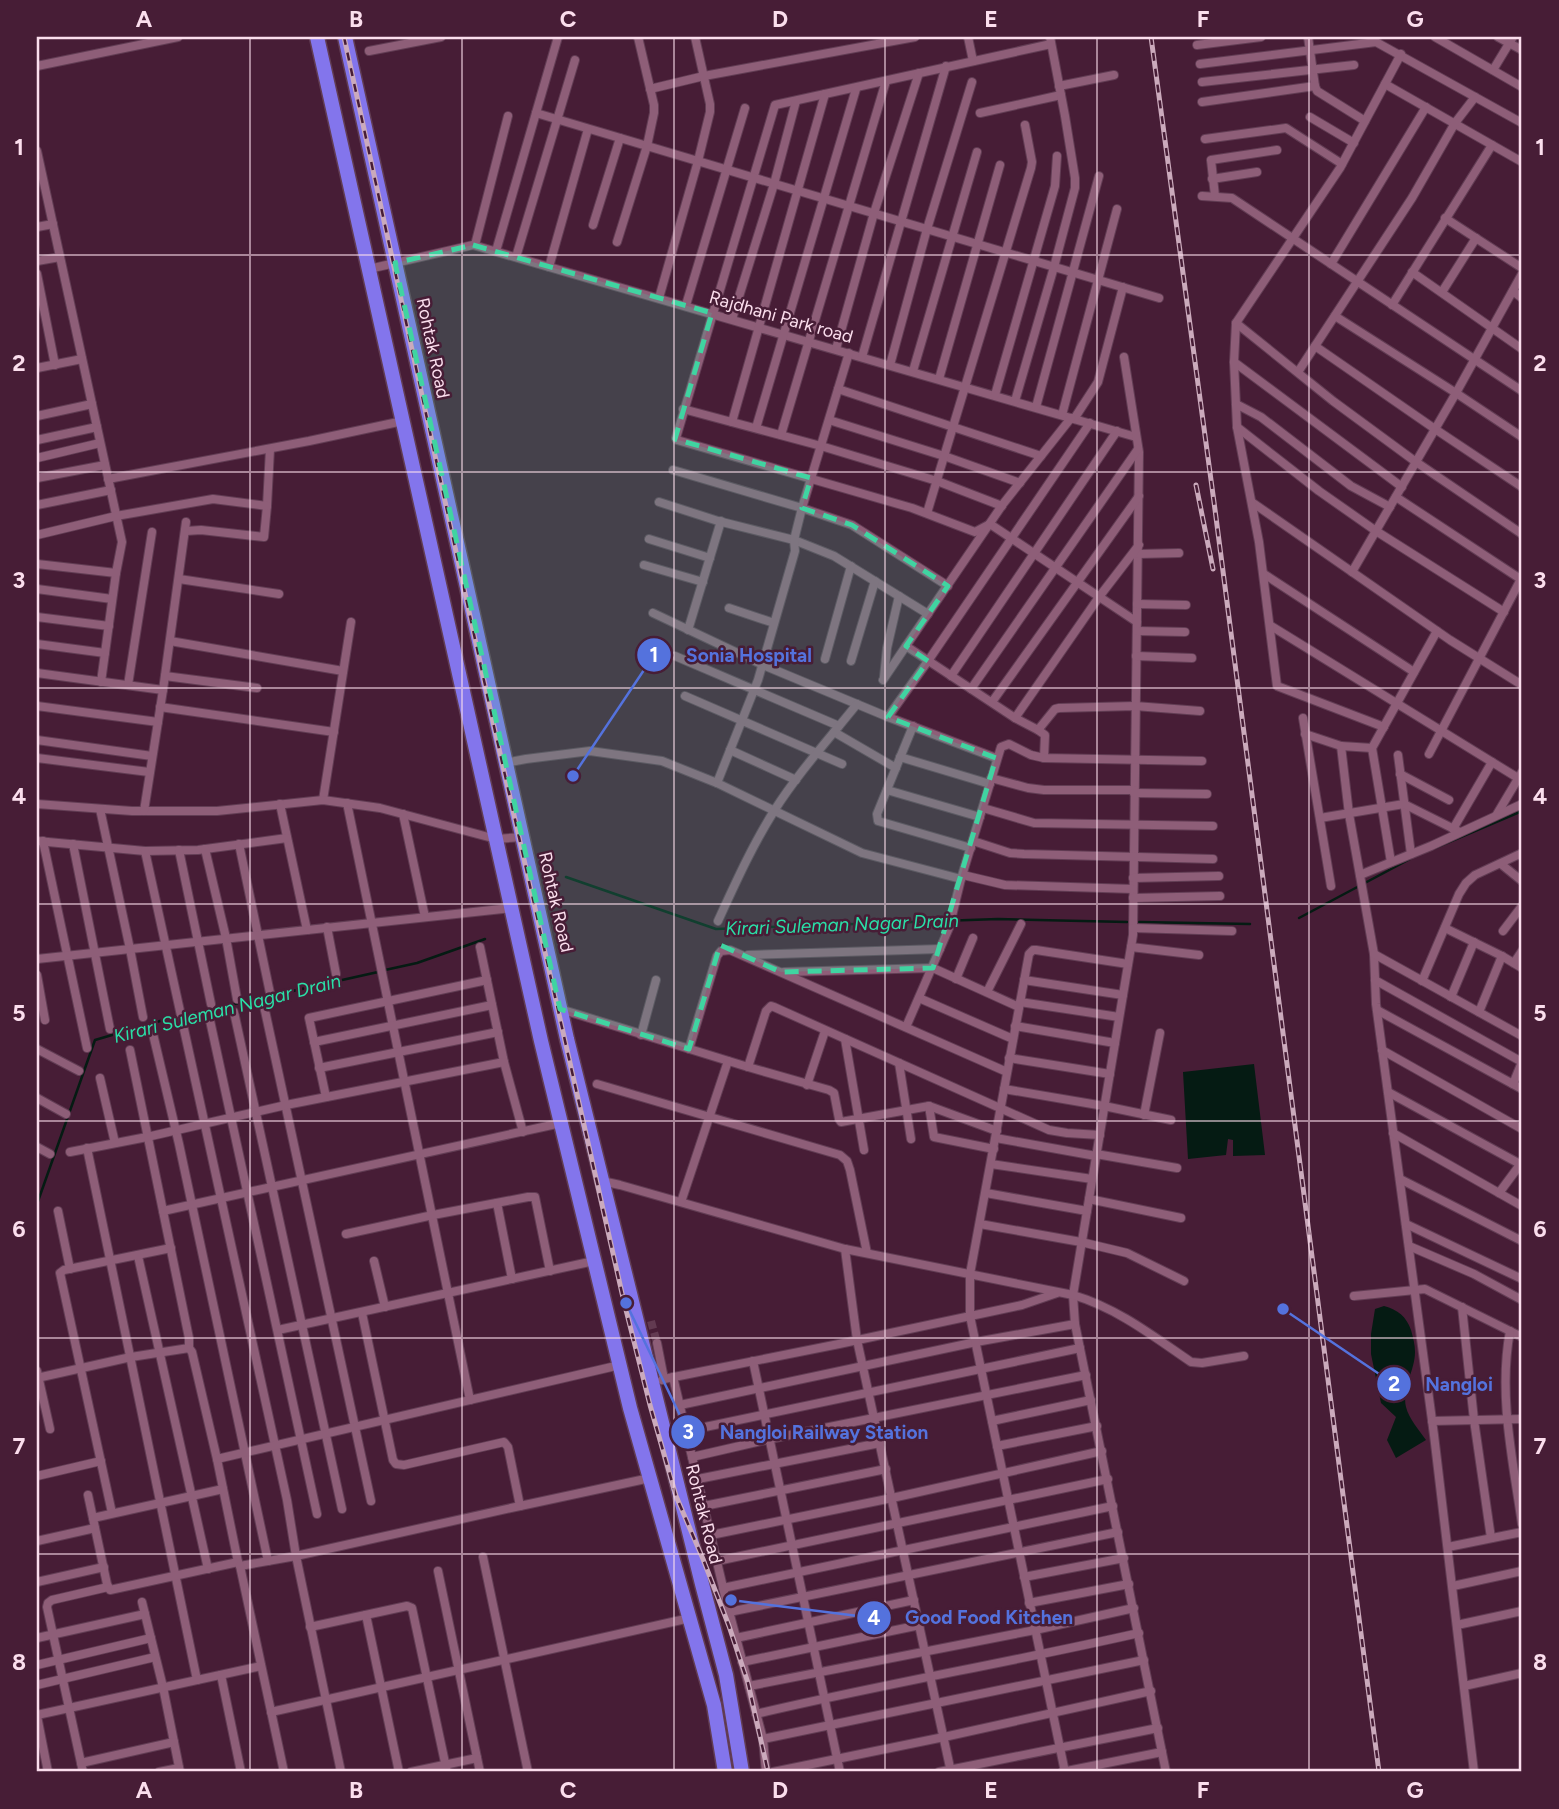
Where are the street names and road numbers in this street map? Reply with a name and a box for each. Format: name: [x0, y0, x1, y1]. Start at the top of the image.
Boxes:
street label: Rajdhani Park road: [707, 286, 855, 348]
street label: Rohtak Road: [412, 296, 454, 400]
street label: Rohtak Road: [534, 850, 578, 954]
street label: Rohtak Road: [681, 1462, 727, 1566]

